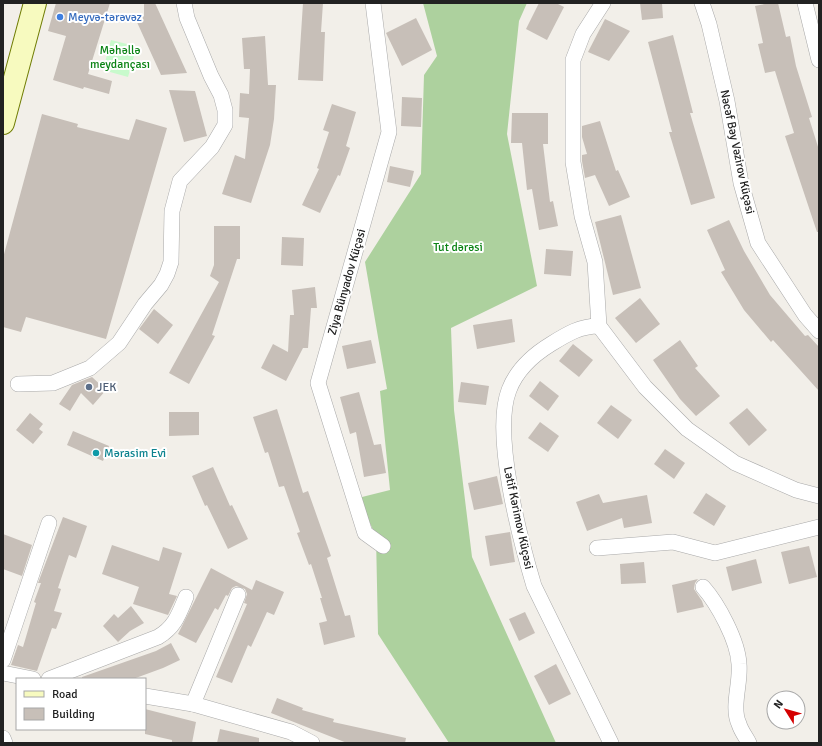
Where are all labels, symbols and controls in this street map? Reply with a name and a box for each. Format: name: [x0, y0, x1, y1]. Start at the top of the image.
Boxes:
place label: Meyvə-tərəvəz: [68, 10, 142, 25]
marker: Meyvə-tərəvəz: [55, 12, 65, 22]
park label: Məhəllə meydançası: [90, 43, 150, 72]
street label: Nəcəf Bəy Vəzirov Küçəsi: [716, 88, 758, 216]
street label: Ziya Bünyadov Küçəsi: [325, 227, 369, 337]
park label: Tut dərəsi: [433, 240, 483, 255]
place label: JEK: [97, 380, 116, 395]
marker: JEK: [84, 382, 94, 392]
place label: Mərasim Evi: [104, 446, 166, 461]
marker: Mərasim Evi: [91, 448, 101, 458]
street label: Lətif Kərimov Küçəsi: [500, 465, 536, 571]
legend: [16, 678, 146, 730]
text: Road: [52, 687, 78, 702]
north arrow: [766, 690, 806, 730]
text: N: [771, 697, 786, 711]
text: Building: [52, 707, 95, 722]

